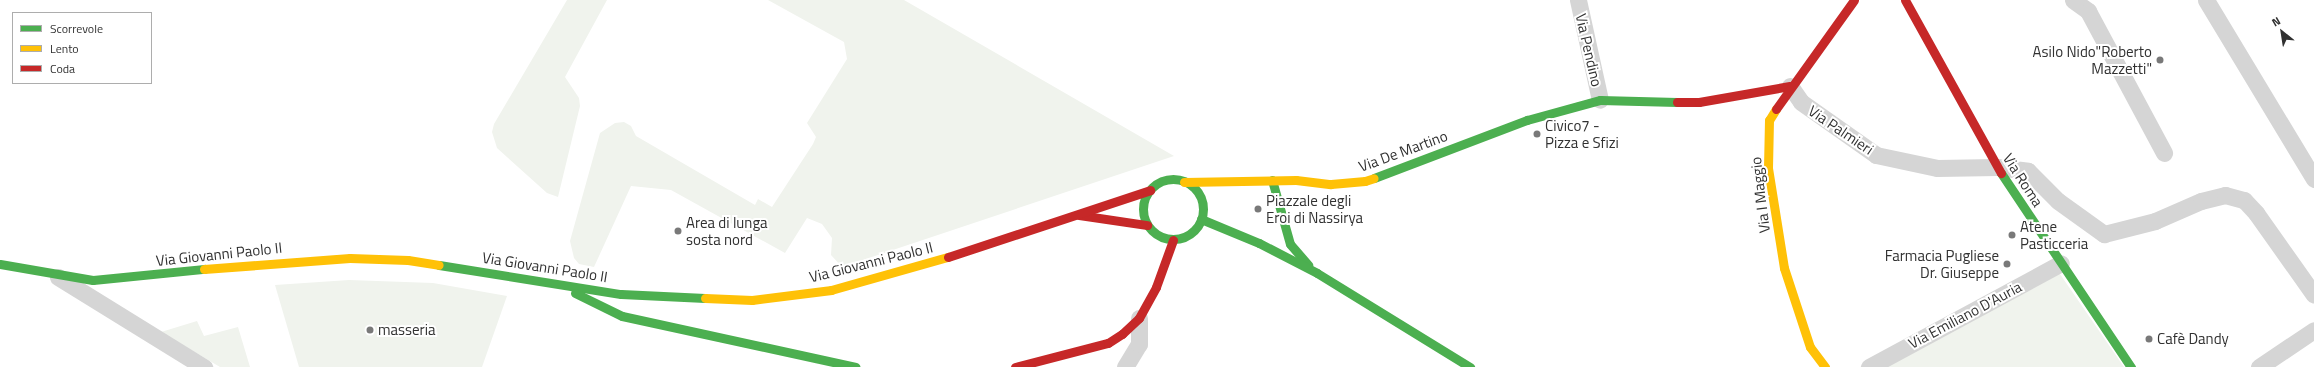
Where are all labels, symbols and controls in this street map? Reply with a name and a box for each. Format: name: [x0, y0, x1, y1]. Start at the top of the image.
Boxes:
legend: [12, 12, 152, 84]
street label: Via Pendino: [1572, 12, 1606, 88]
north arrow: [2262, 12, 2302, 52]
text: N: [2269, 13, 2283, 30]
text: Scorrevole: [50, 19, 103, 38]
text: Lento: [50, 39, 79, 58]
place label: Asilo Nido"Roberto Mazzetti": [2033, 42, 2152, 77]
marker: Asilo Nido"Roberto Mazzetti": [2155, 55, 2165, 65]
text: Coda: [50, 59, 75, 78]
street label: Via Palmieri: [1805, 102, 1877, 158]
place label: Civico7 - Pizza e Sfizi: [1545, 116, 1619, 151]
street label: Via De Martino: [1356, 127, 1450, 175]
marker: Civico7 - Pizza e Sfizi: [1532, 129, 1542, 139]
street label: Via Roma: [1999, 150, 2047, 210]
street label: Via I Maggio: [1746, 156, 1774, 234]
place label: Piazzale degli Eroi di Nassirya: [1266, 191, 1363, 226]
marker: Piazzale degli Eroi di Nassirya: [1253, 204, 1263, 214]
place label: Area di lunga sosta nord: [686, 213, 768, 248]
place label: Atene Pasticceria: [2020, 217, 2088, 252]
marker: Area di lunga sosta nord: [673, 226, 683, 236]
marker: Atene Pasticceria: [2007, 230, 2017, 240]
street label: Via Giovanni Paolo II: [155, 238, 283, 270]
street label: Via Giovanni Paolo II: [807, 238, 935, 286]
place label: Farmacia Pugliese Dr. Giuseppe: [1885, 246, 1999, 281]
street label: Via Giovanni Paolo II: [481, 248, 609, 286]
marker: Farmacia Pugliese Dr. Giuseppe: [2002, 259, 2012, 269]
street label: Via Emiliano D'Auria: [1905, 278, 2025, 352]
place label: masseria: [378, 321, 436, 339]
marker: masseria: [365, 325, 375, 335]
place label: Cafè Dandy: [2157, 330, 2229, 348]
marker: Cafè Dandy: [2144, 334, 2154, 344]

